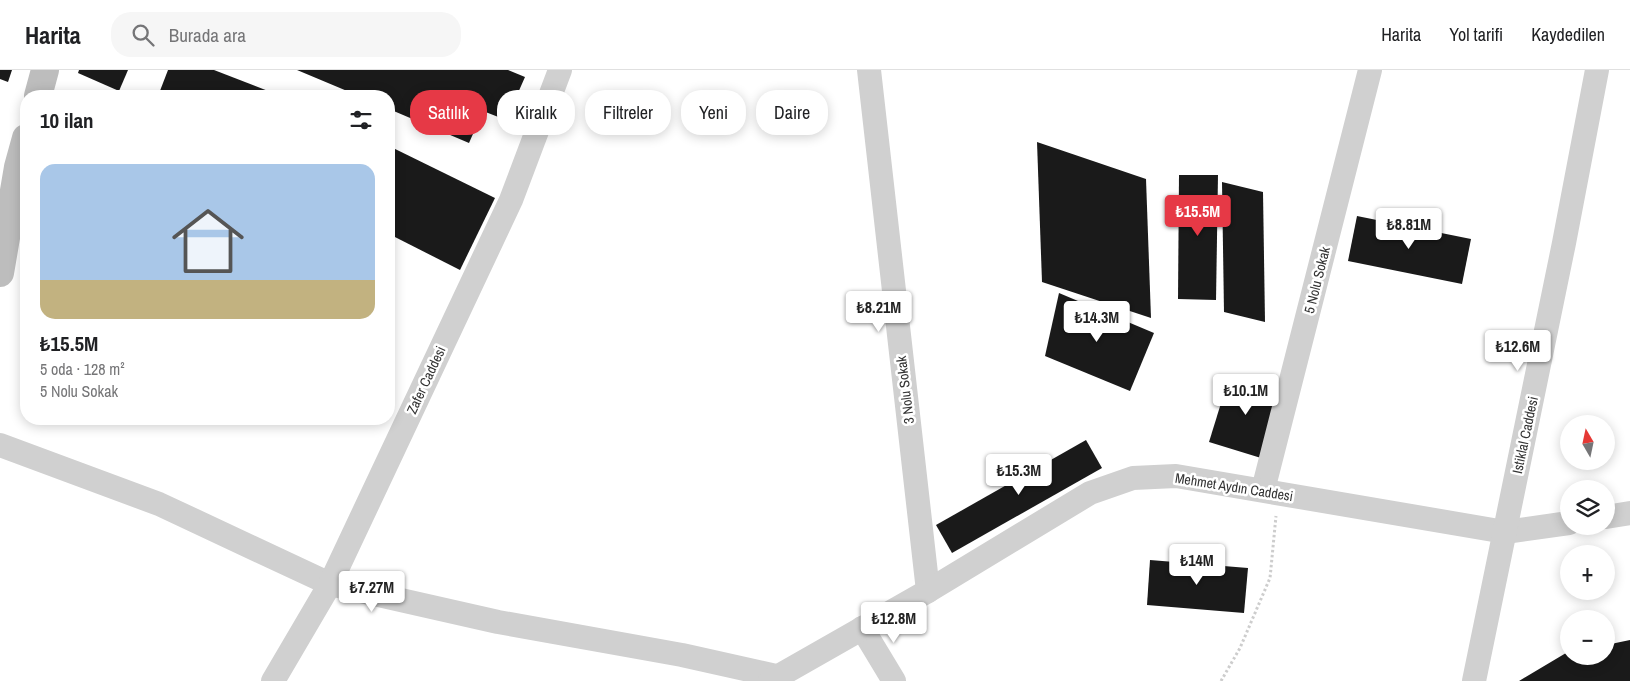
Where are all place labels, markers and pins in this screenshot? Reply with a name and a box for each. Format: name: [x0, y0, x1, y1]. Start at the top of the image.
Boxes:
pin: ₺15.5M: [1157, 194, 1239, 237]
pin: ₺8.81M: [1368, 208, 1450, 250]
pin: ₺8.21M: [838, 290, 920, 333]
pin: ₺14.3M: [1056, 300, 1138, 343]
pin: ₺12.6M: [1477, 330, 1559, 372]
pin: ₺10.1M: [1205, 374, 1287, 416]
pin: ₺15.3M: [978, 454, 1060, 496]
pin: ₺14M: [1167, 544, 1227, 586]
pin: ₺7.27M: [331, 570, 413, 613]
pin: ₺12.8M: [853, 602, 935, 644]

